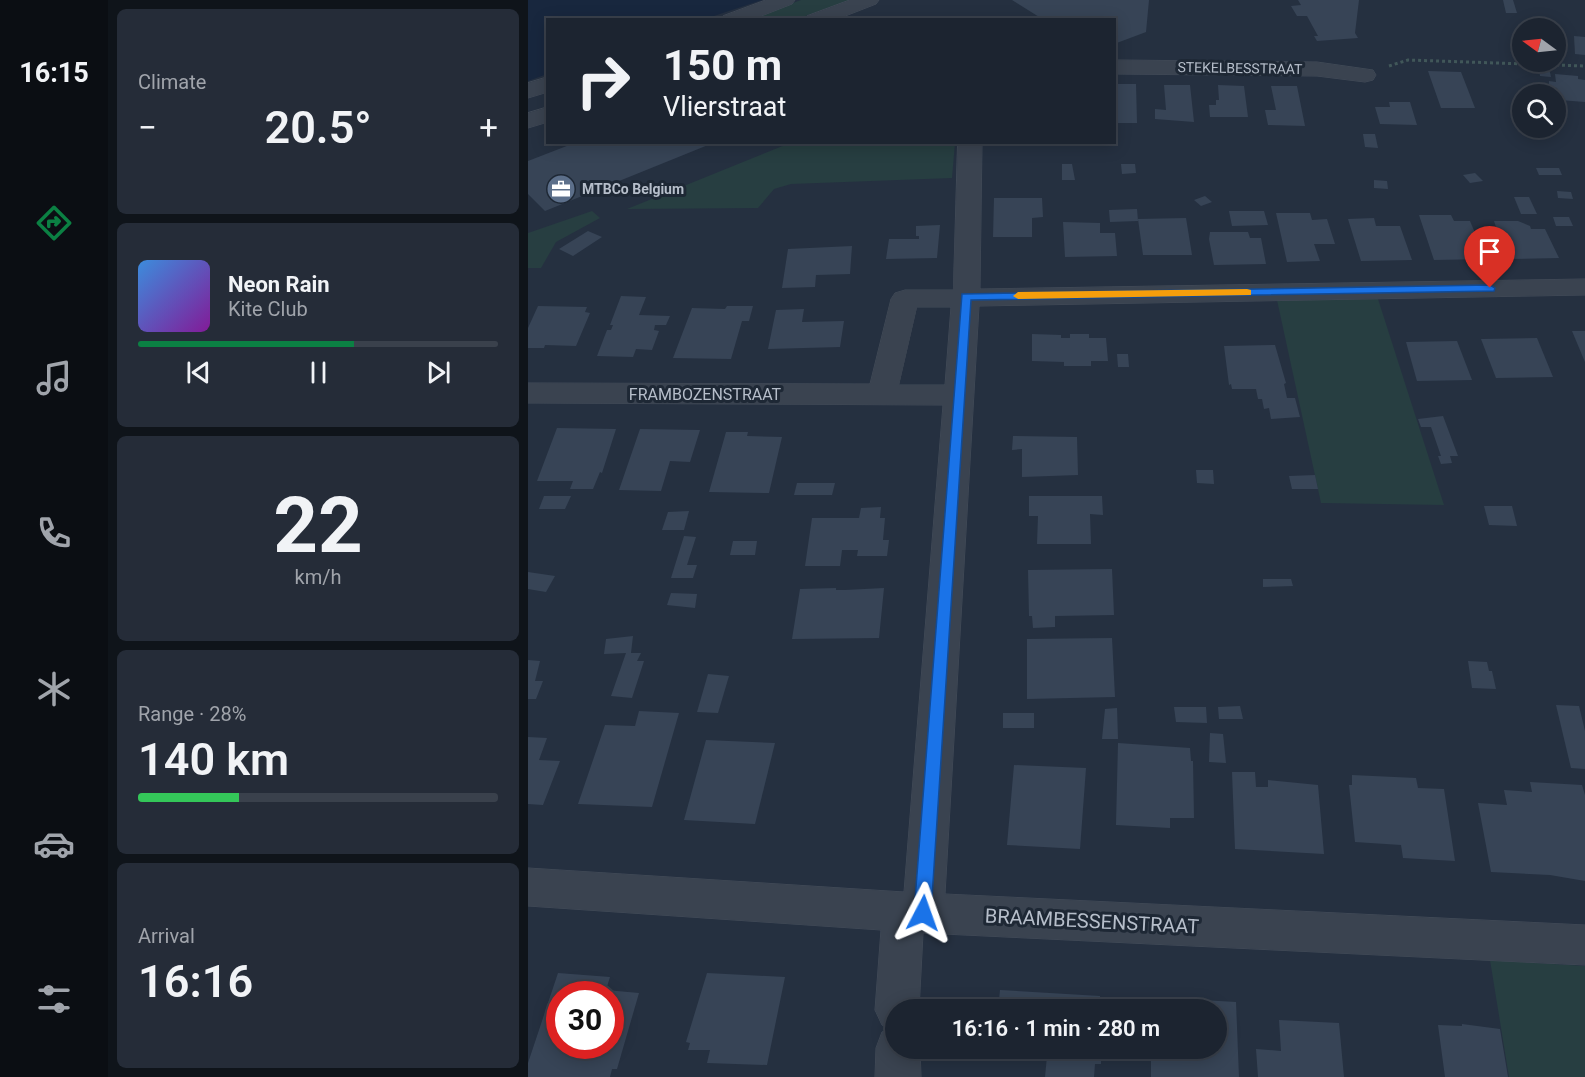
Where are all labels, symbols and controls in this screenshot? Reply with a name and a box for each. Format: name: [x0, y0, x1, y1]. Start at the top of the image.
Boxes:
north arrow: [1512, 18, 1566, 72]
map controls: [1512, 18, 1566, 138]
text: 150 m: [663, 41, 782, 90]
icon: right: [564, 42, 642, 120]
text: 16:15: [19, 57, 89, 89]
street label: STEKELBESSTRAAT: [1177, 59, 1303, 77]
text: Climate: [138, 70, 206, 94]
button: search: [1512, 84, 1566, 138]
text: Vlierstraat: [663, 91, 786, 123]
text: 20.5°: [264, 101, 372, 154]
text: −: [138, 108, 157, 147]
text: +: [479, 108, 498, 147]
office icon: MTBCo Belgium: [545, 173, 577, 205]
place label: MTBCo Belgium: [582, 181, 684, 197]
icon: directions: [33, 202, 75, 244]
pin: [1464, 226, 1515, 288]
icon: arrive: [1473, 235, 1506, 268]
text: Neon Rain: [228, 272, 330, 297]
text: Kite Club: [228, 297, 308, 321]
icon: previous: [182, 356, 215, 389]
icon: pause: [302, 356, 335, 389]
icon: next: [422, 356, 455, 389]
icon: music: [33, 357, 75, 399]
street label: FRAMBOZENSTRAAT: [629, 385, 782, 404]
text: 22: [273, 480, 363, 571]
icon: phone: [33, 512, 75, 554]
text: km/h: [295, 565, 341, 589]
icon: climate: [33, 668, 75, 710]
text: Range · 28%: [138, 702, 246, 726]
text: 140 km: [138, 733, 289, 786]
icon: car: [33, 823, 75, 865]
position arrow: [891, 881, 955, 945]
street label: BRAAMBESSENSTRAAT: [984, 903, 1200, 939]
text: Arrival: [138, 924, 195, 948]
text: 16:16: [138, 955, 253, 1008]
icon: filters: [33, 978, 75, 1020]
speed limit sign: 30: [546, 981, 624, 1059]
text: 16:16 · 1 min · 280 m: [952, 1016, 1160, 1041]

